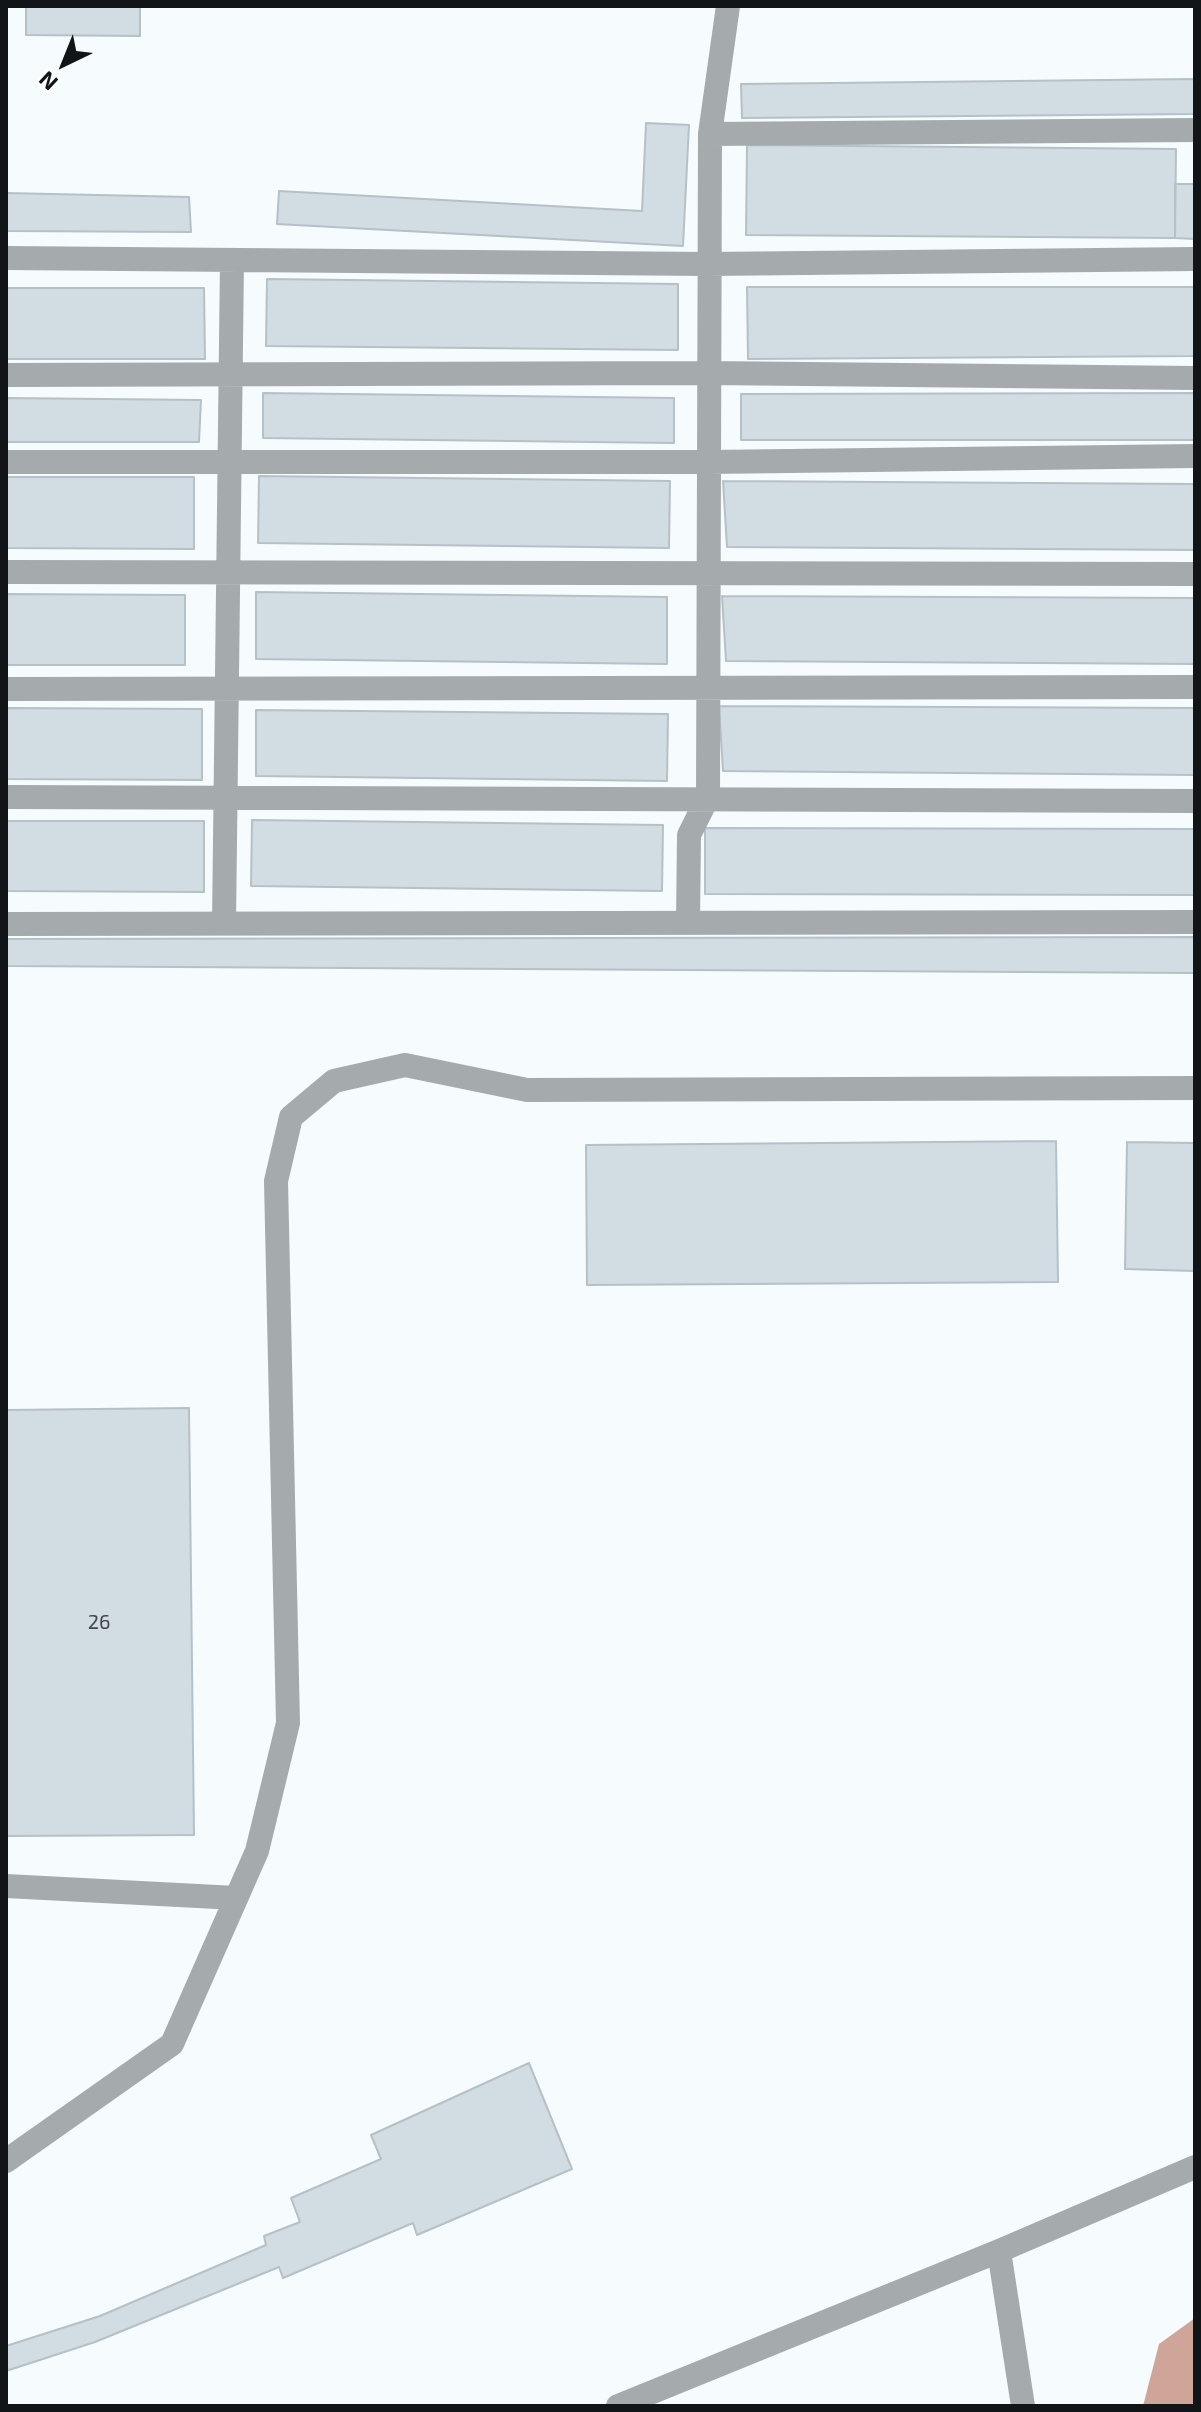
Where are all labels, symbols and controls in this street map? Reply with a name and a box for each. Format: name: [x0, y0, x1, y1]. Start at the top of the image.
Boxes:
north arrow: [24, 24, 104, 104]
text: N: [33, 67, 62, 96]
house number: 26: [88, 1610, 110, 1634]

